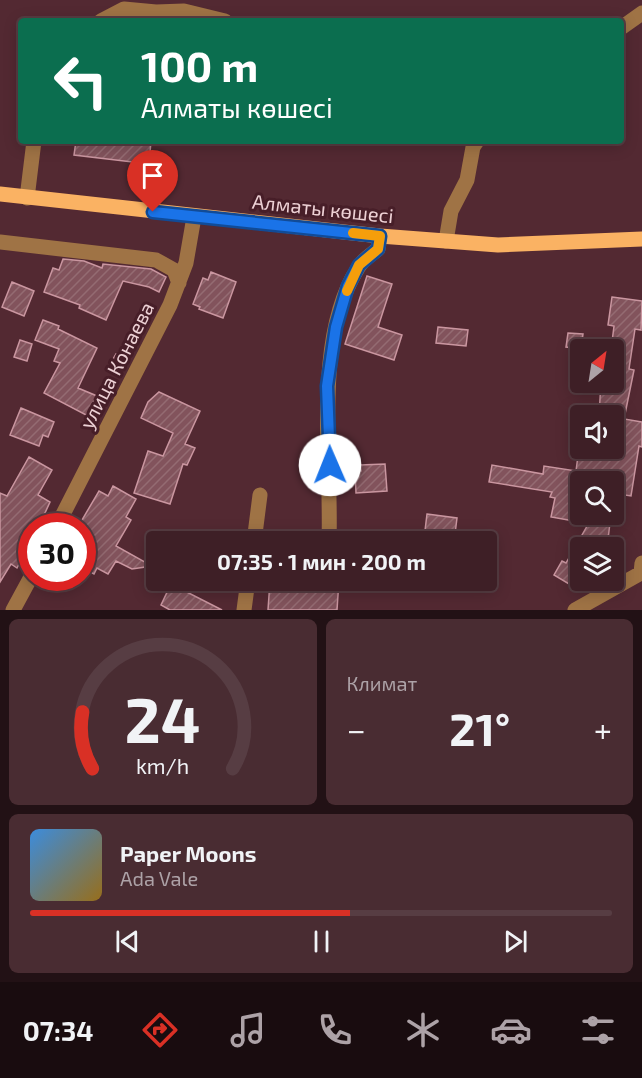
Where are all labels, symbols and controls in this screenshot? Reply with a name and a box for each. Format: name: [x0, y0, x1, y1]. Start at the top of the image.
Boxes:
text: 100 m: [141, 40, 258, 90]
icon: left: [42, 42, 120, 120]
text: Алматы көшесі: [141, 91, 333, 123]
pin: [127, 150, 178, 212]
icon: arrive: [136, 159, 169, 192]
street label: Алматы көшесі: [251, 189, 395, 227]
street label: улица Конаева: [74, 298, 159, 433]
north arrow: [570, 339, 624, 393]
map controls: [570, 339, 624, 591]
button: sound: [570, 405, 624, 459]
position arrow: [298, 433, 362, 497]
button: search: [570, 471, 624, 525]
speed limit sign: 30: [18, 513, 96, 591]
button: layers: [570, 537, 624, 591]
text: 07:35 · 1 мин · 200 m: [217, 548, 426, 574]
text: Климат: [347, 671, 417, 695]
text: 24: [125, 681, 201, 756]
text: 21°: [449, 701, 510, 755]
text: −: [347, 709, 366, 749]
text: +: [594, 709, 612, 749]
text: km/h: [136, 753, 189, 778]
text: Paper Moons: [120, 840, 256, 866]
text: Ada Vale: [120, 866, 198, 890]
icon: previous: [111, 925, 144, 958]
icon: pause: [305, 925, 338, 958]
icon: next: [499, 925, 532, 958]
icon: directions: [139, 1009, 181, 1051]
icon: music: [227, 1009, 269, 1051]
icon: phone: [314, 1009, 356, 1051]
icon: climate: [402, 1009, 444, 1051]
icon: car: [490, 1009, 532, 1051]
icon: filters: [577, 1009, 619, 1051]
text: 07:34: [23, 1014, 94, 1046]

